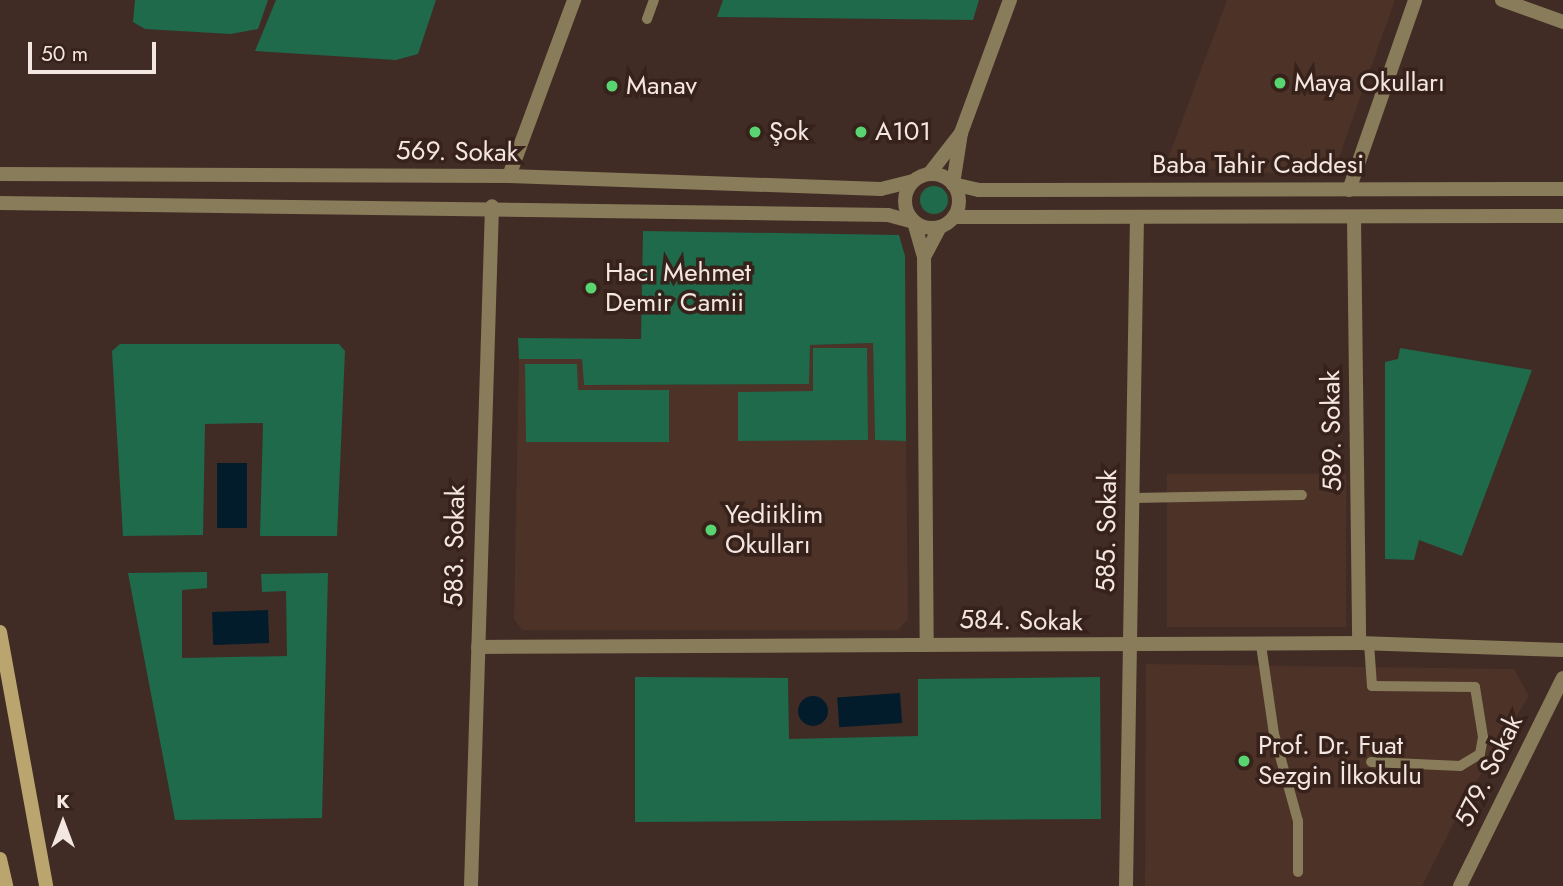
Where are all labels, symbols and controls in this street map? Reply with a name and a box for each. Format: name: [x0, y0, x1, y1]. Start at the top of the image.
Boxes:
scale bar: [32, 28, 159, 72]
text: 50 m: [41, 39, 88, 69]
place label: Maya Okulları: [1294, 67, 1445, 99]
place label: Manav: [626, 70, 697, 102]
marker: Maya Okulları: [1272, 75, 1288, 91]
marker: Manav: [604, 78, 620, 94]
place label: Şok: [769, 116, 809, 148]
place label: A101: [875, 116, 931, 148]
marker: Şok: [747, 124, 763, 140]
marker: A101: [853, 124, 869, 140]
street label: 569. Sokak: [396, 135, 518, 169]
street label: Baba Tahir Caddesi: [1152, 149, 1364, 181]
place label: Hacı Mehmet Demir Camii: [605, 257, 751, 318]
marker: Hacı Mehmet Demir Camii: [583, 280, 599, 296]
street label: 589. Sokak: [1315, 370, 1349, 492]
street label: 585. Sokak: [1090, 469, 1124, 593]
street label: 583. Sokak: [438, 485, 472, 607]
place label: Yediiklim Okulları: [725, 499, 823, 560]
marker: Yediiklim Okulları: [703, 522, 719, 538]
street label: 584. Sokak: [959, 604, 1083, 638]
street label: 579. Sokak: [1448, 710, 1530, 832]
place label: Prof. Dr. Fuat Sezgin İlkokulu: [1258, 730, 1422, 792]
marker: Prof. Dr. Fuat Sezgin İlkokulu: [1236, 753, 1252, 769]
north arrow: [28, 788, 98, 858]
text: K: [56, 788, 70, 815]

